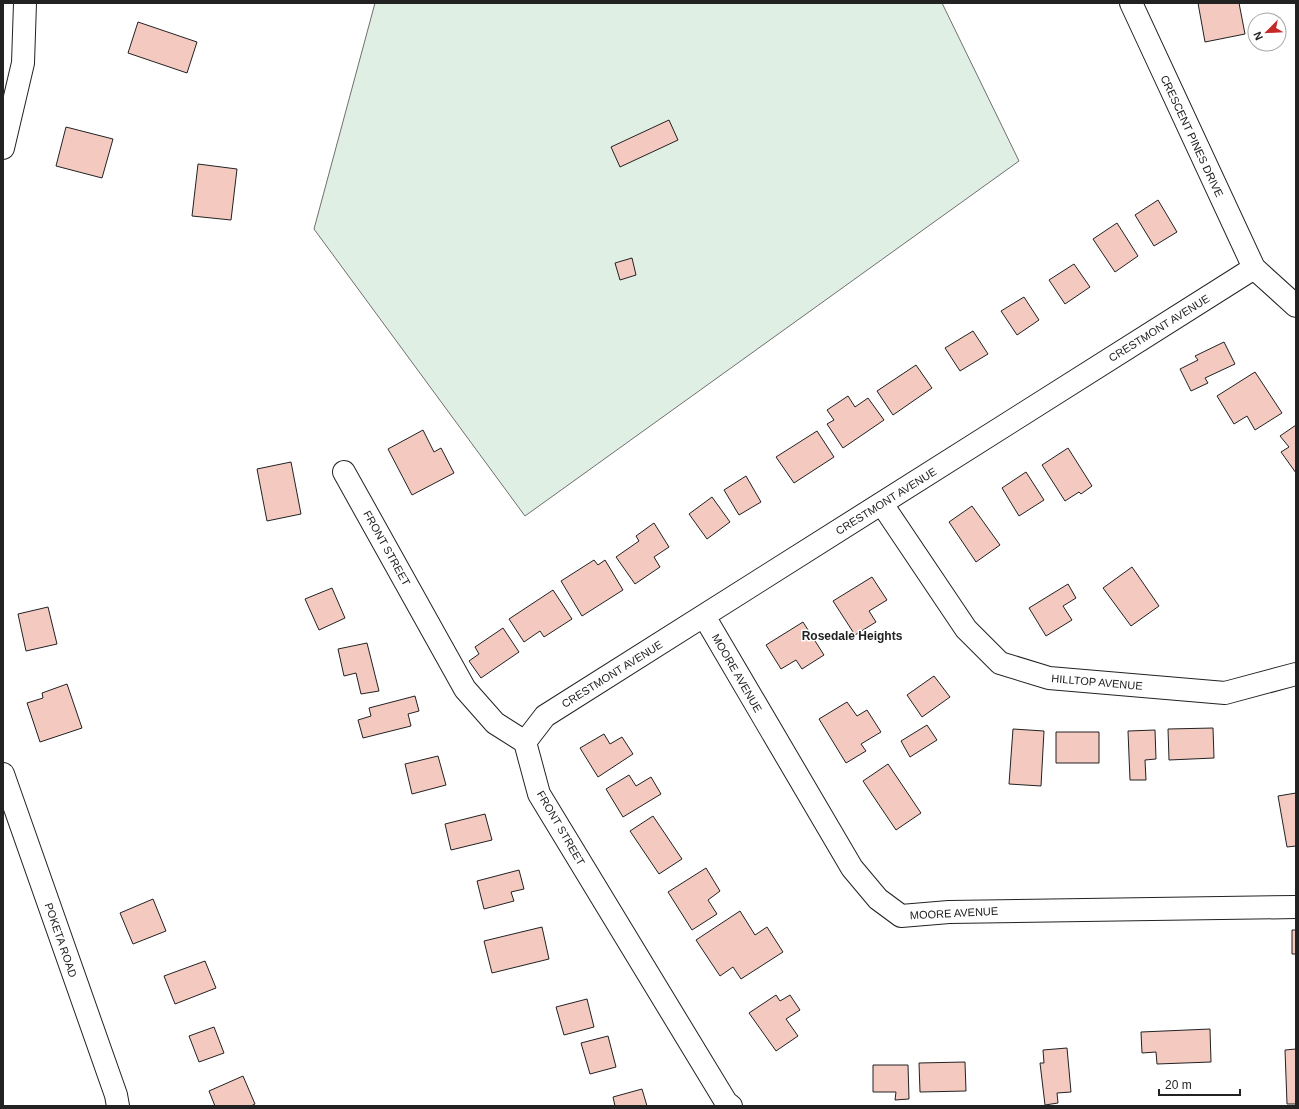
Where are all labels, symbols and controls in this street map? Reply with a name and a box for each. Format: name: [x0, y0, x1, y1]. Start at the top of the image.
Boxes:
north arrow: [1247, 12, 1287, 52]
text: N: [1251, 30, 1265, 42]
street label: CRESCENT PINES DRIVE: [1158, 73, 1226, 199]
street label: CRESTMONT AVENUE: [1106, 292, 1212, 364]
street label: CRESTMONT AVENUE: [833, 465, 939, 537]
street label: FRONT STREET: [361, 508, 413, 588]
district label: Rosedale Heights: [802, 629, 903, 643]
street label: MOORE AVENUE: [710, 632, 764, 714]
street label: CRESTMONT AVENUE: [559, 638, 665, 710]
street label: HILLTOP AVENUE: [1051, 672, 1143, 692]
street label: FRONT STREET: [535, 789, 587, 868]
street label: POKETA ROAD: [43, 901, 79, 979]
street label: MOORE AVENUE: [910, 905, 998, 921]
scale bar: [1159, 1071, 1240, 1097]
text: 20 m: [1165, 1078, 1192, 1092]

